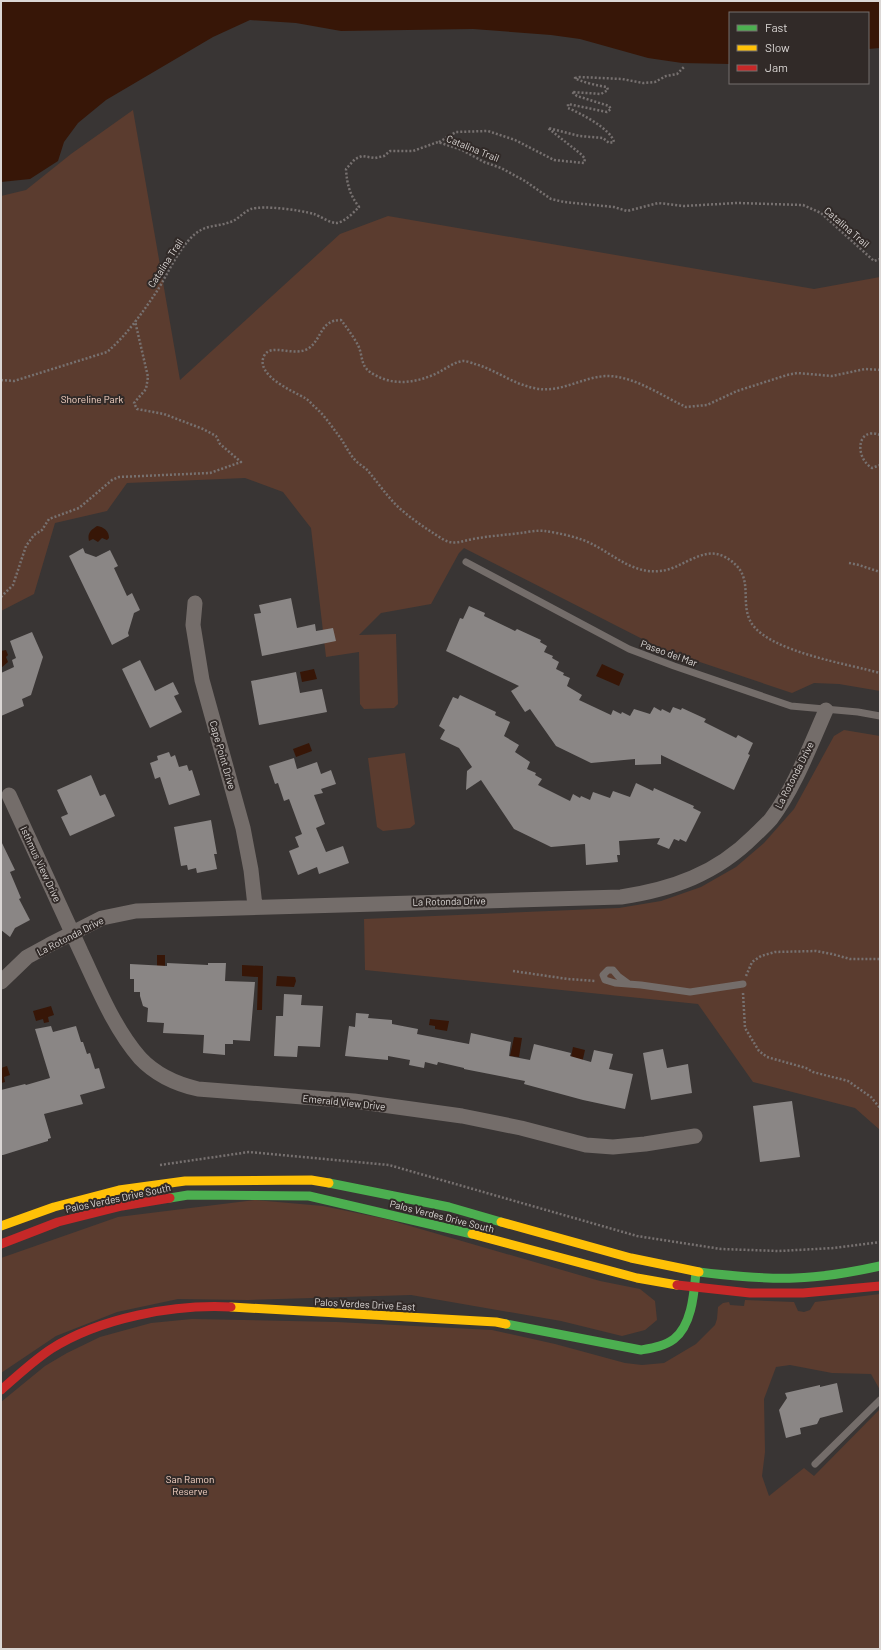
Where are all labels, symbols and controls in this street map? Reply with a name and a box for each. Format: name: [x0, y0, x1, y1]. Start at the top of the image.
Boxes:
legend: [729, 12, 869, 84]
text: Fast: [765, 20, 788, 34]
text: Slow: [765, 40, 790, 54]
text: Jam: [765, 60, 788, 74]
street label: Catalina Trail: [445, 132, 501, 164]
street label: Catalina Trail: [822, 204, 872, 250]
street label: Catalina Trail: [145, 236, 185, 290]
park label: Shoreline Park: [61, 393, 123, 405]
street label: Paseo del Mar: [639, 637, 699, 669]
street label: Cape Point Drive: [207, 719, 239, 791]
street label: La Rotonda Drive: [772, 740, 816, 810]
street label: Isthmus View Drive: [18, 824, 64, 904]
street label: La Rotonda Drive: [412, 894, 486, 908]
street label: La Rotonda Drive: [35, 914, 105, 958]
street label: Emerald View Drive: [302, 1092, 386, 1112]
street label: Palos Verdes Drive South: [64, 1181, 172, 1215]
street label: Palos Verdes Drive South: [388, 1197, 496, 1235]
street label: Palos Verdes Drive East: [314, 1295, 416, 1313]
park label: San Ramon Reserve: [166, 1473, 214, 1497]

